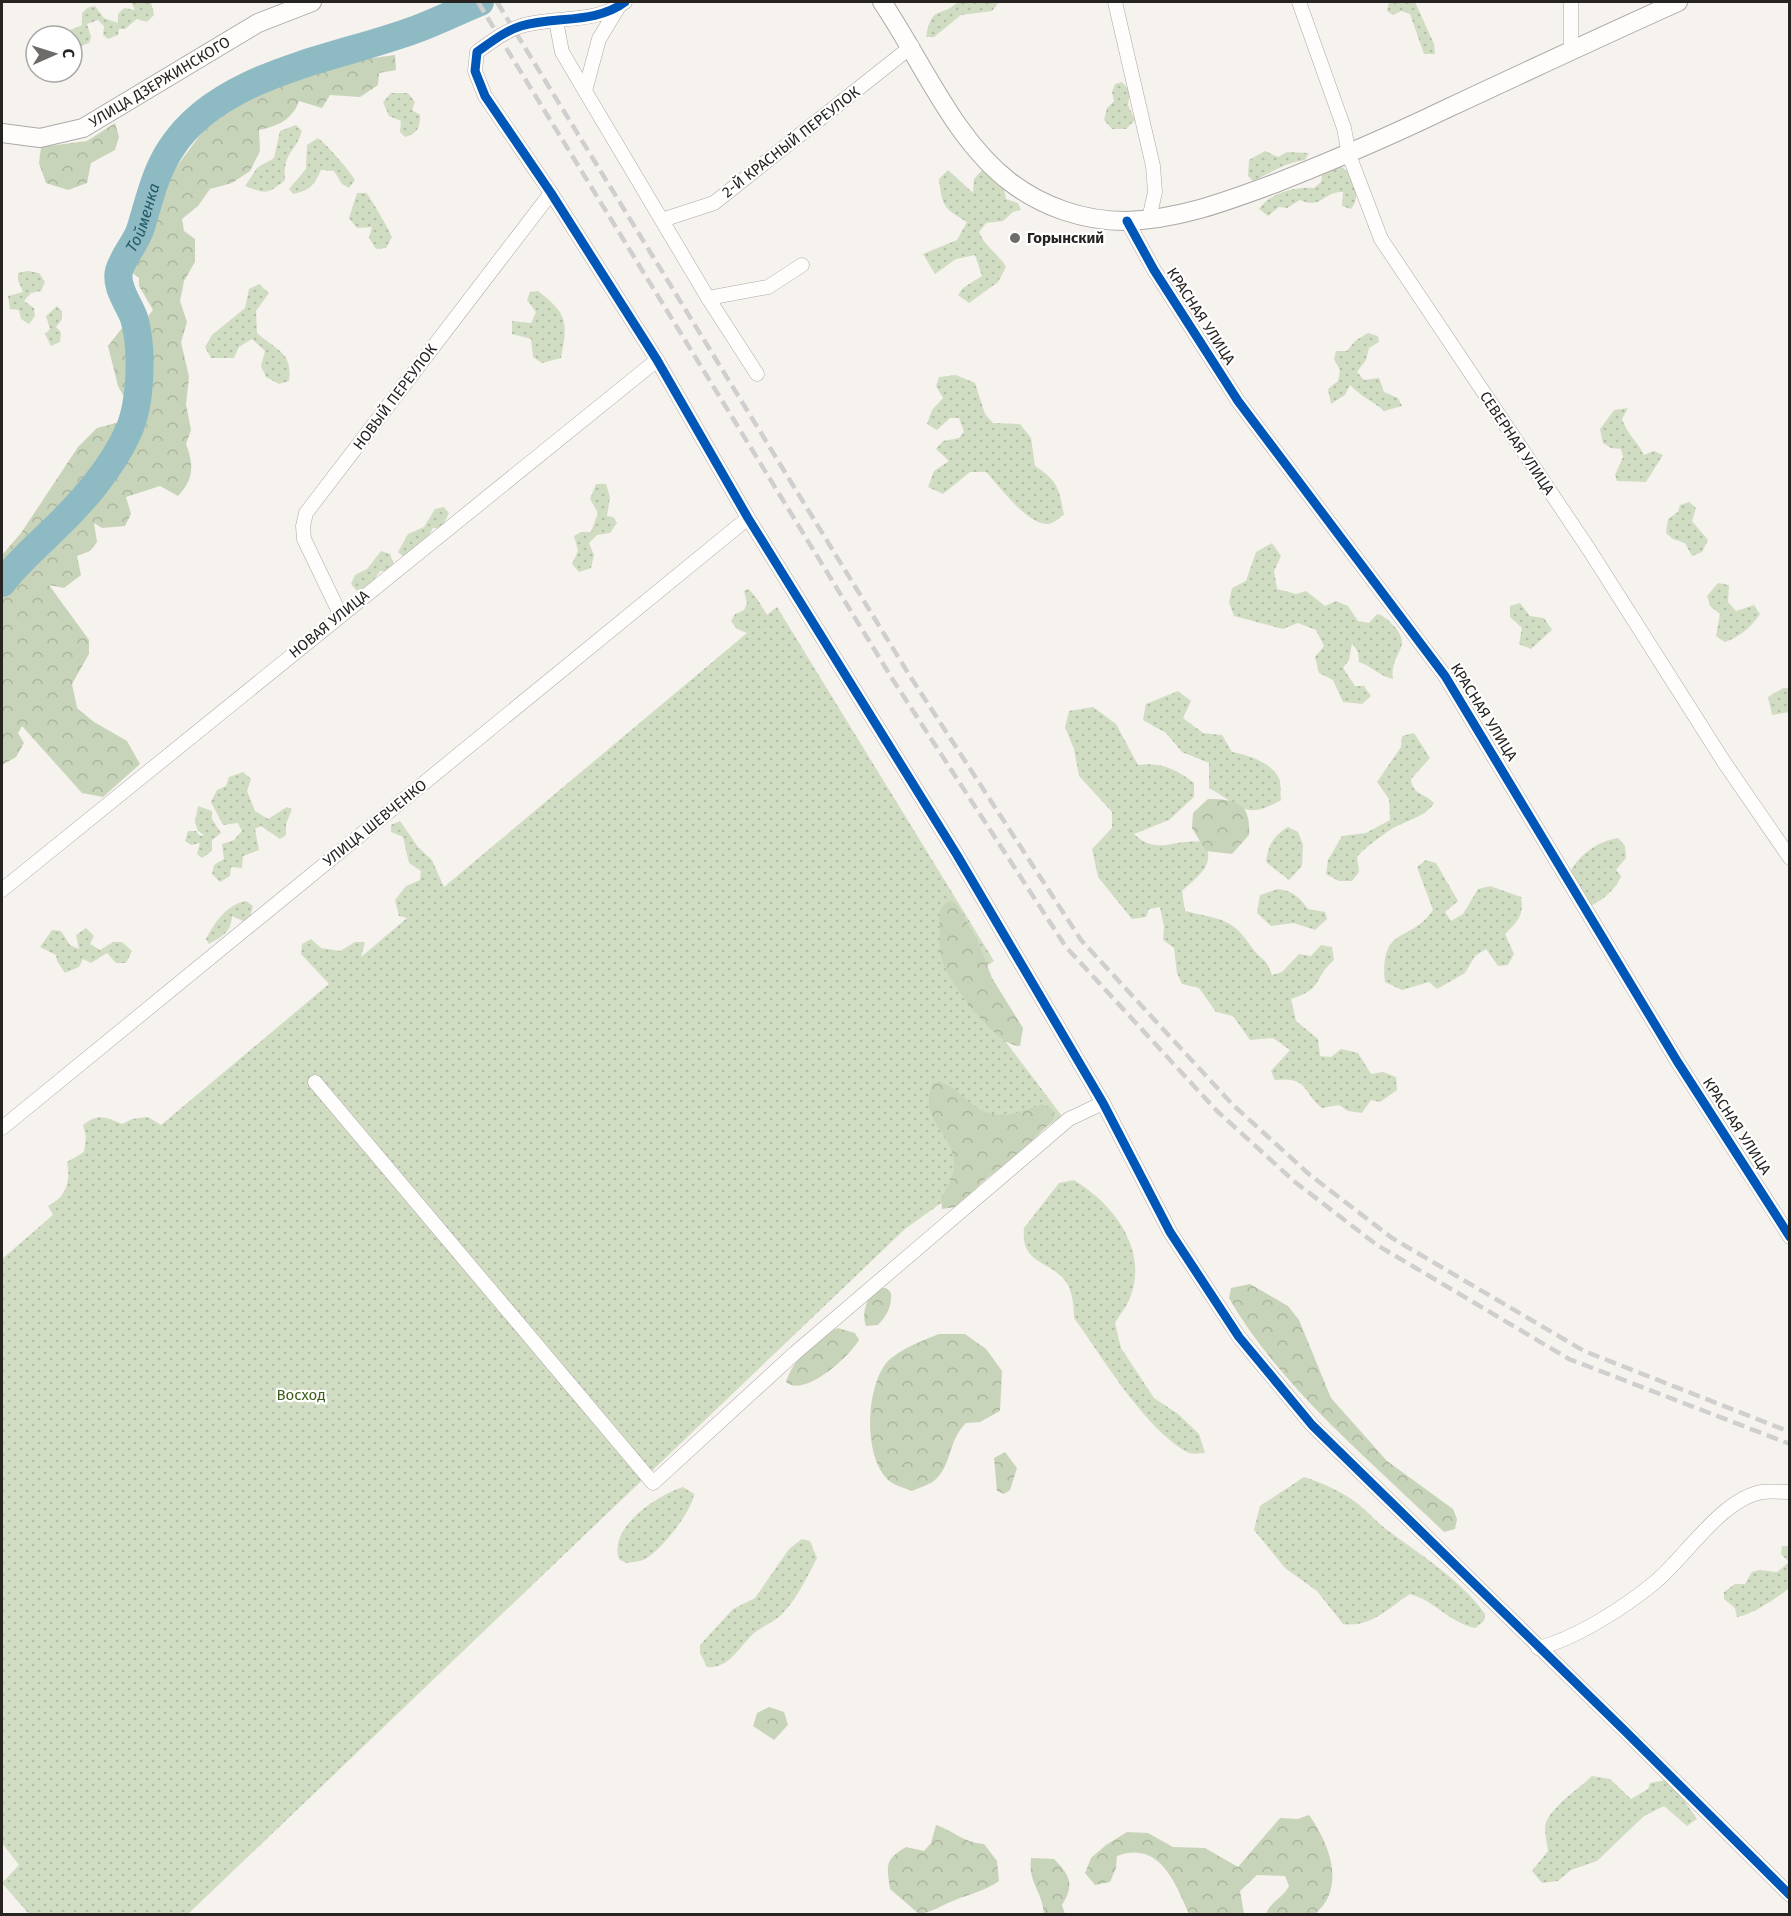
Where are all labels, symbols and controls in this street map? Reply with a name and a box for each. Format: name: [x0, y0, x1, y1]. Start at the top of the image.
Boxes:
north arrow: [24, 24, 84, 84]
street label: УЛИЦА ДЗЕРЖИНСКОГО: [86, 33, 233, 131]
text: С: [59, 48, 78, 59]
street label: 2-Й КРАСНЫЙ ПЕРЕУЛОК: [719, 83, 864, 201]
water label: Тойменка: [122, 181, 164, 255]
place label: Горынский: [1027, 229, 1104, 247]
marker: Горынский: [1008, 231, 1022, 245]
street label: КРАСНАЯ УЛИЦА: [1163, 264, 1239, 368]
street label: НОВЫЙ ПЕРЕУЛОК: [349, 340, 441, 454]
street label: СЕВЕРНАЯ УЛИЦА: [1476, 388, 1558, 498]
street label: НОВАЯ УЛИЦА: [285, 586, 373, 662]
street label: КРАСНАЯ УЛИЦА: [1447, 660, 1521, 765]
street label: УЛИЦА ШЕВЧЕНКО: [320, 776, 430, 870]
street label: КРАСНАЯ УЛИЦА: [1699, 1074, 1775, 1178]
park label: Восход: [276, 1386, 326, 1404]

